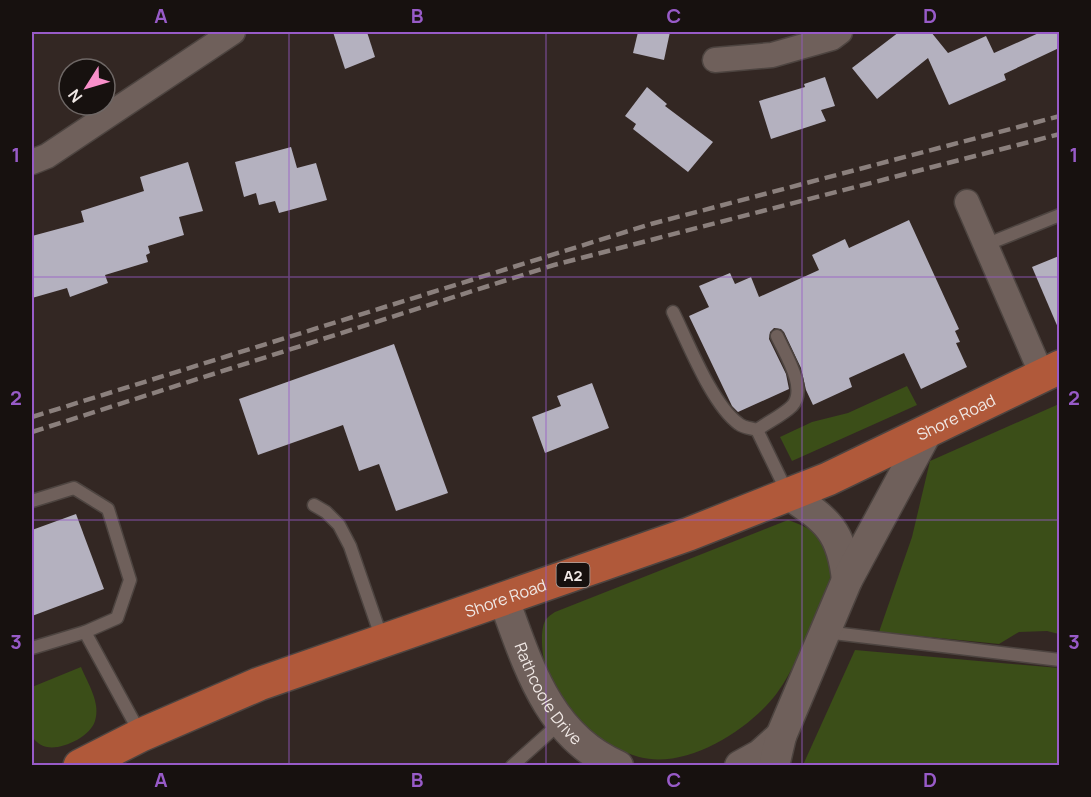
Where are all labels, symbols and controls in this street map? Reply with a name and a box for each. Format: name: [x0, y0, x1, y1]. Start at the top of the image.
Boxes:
text: A: [154, 2, 168, 29]
text: B: [411, 2, 424, 29]
text: C: [667, 2, 681, 29]
text: D: [923, 2, 937, 29]
north arrow: [57, 57, 117, 117]
text: N: [63, 85, 87, 107]
text: 1: [12, 141, 20, 168]
text: 1: [1070, 141, 1078, 168]
text: 2: [10, 384, 22, 411]
text: 2: [1068, 384, 1080, 411]
street label: Shore Road: [913, 389, 999, 446]
road number: A2: [556, 563, 590, 587]
street label: Shore Road: [462, 574, 549, 622]
text: 3: [10, 628, 22, 655]
text: 3: [1068, 628, 1080, 655]
street label: Rathcoole Drive: [509, 639, 587, 750]
text: A: [154, 766, 168, 793]
text: B: [411, 766, 424, 793]
text: C: [667, 766, 681, 793]
text: D: [923, 766, 937, 793]

